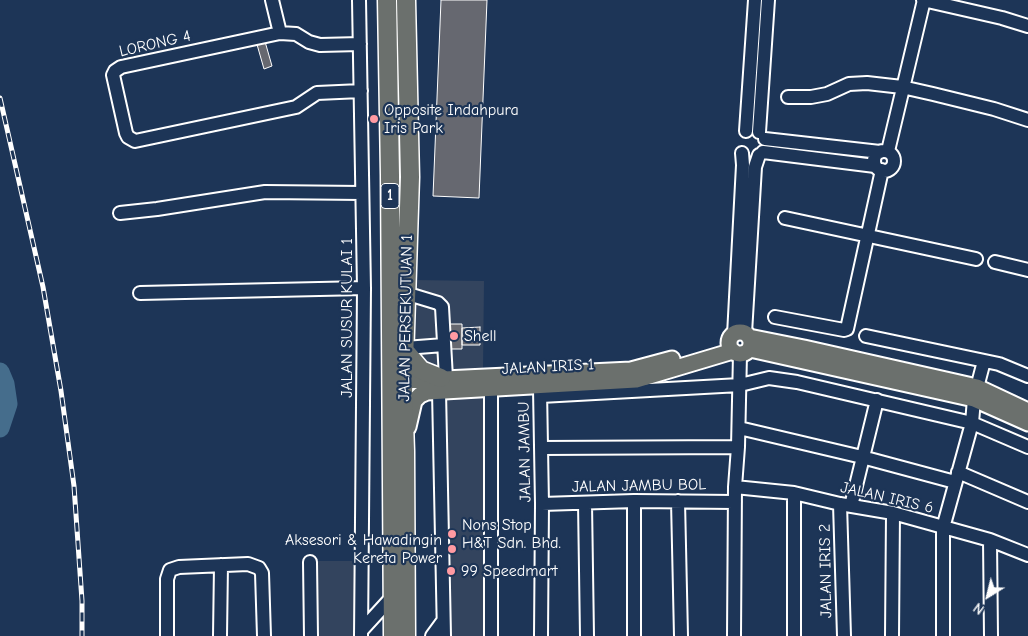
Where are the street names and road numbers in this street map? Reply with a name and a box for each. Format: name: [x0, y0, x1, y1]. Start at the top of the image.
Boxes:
street label: LORONG 4: [117, 26, 193, 62]
road number: 1: [381, 184, 399, 208]
street label: JALAN PERSEKUTUAN 1: [395, 234, 417, 402]
street label: JALAN SUSUR KULAI 1: [337, 238, 357, 398]
street label: JALAN IRIS 1: [501, 355, 595, 379]
street label: JALAN JAMBU: [515, 401, 535, 503]
street label: JALAN JAMBU BOL: [572, 475, 706, 497]
street label: JALAN IRIS 6: [839, 478, 935, 518]
street label: JALAN IRIS 2: [816, 524, 836, 618]

